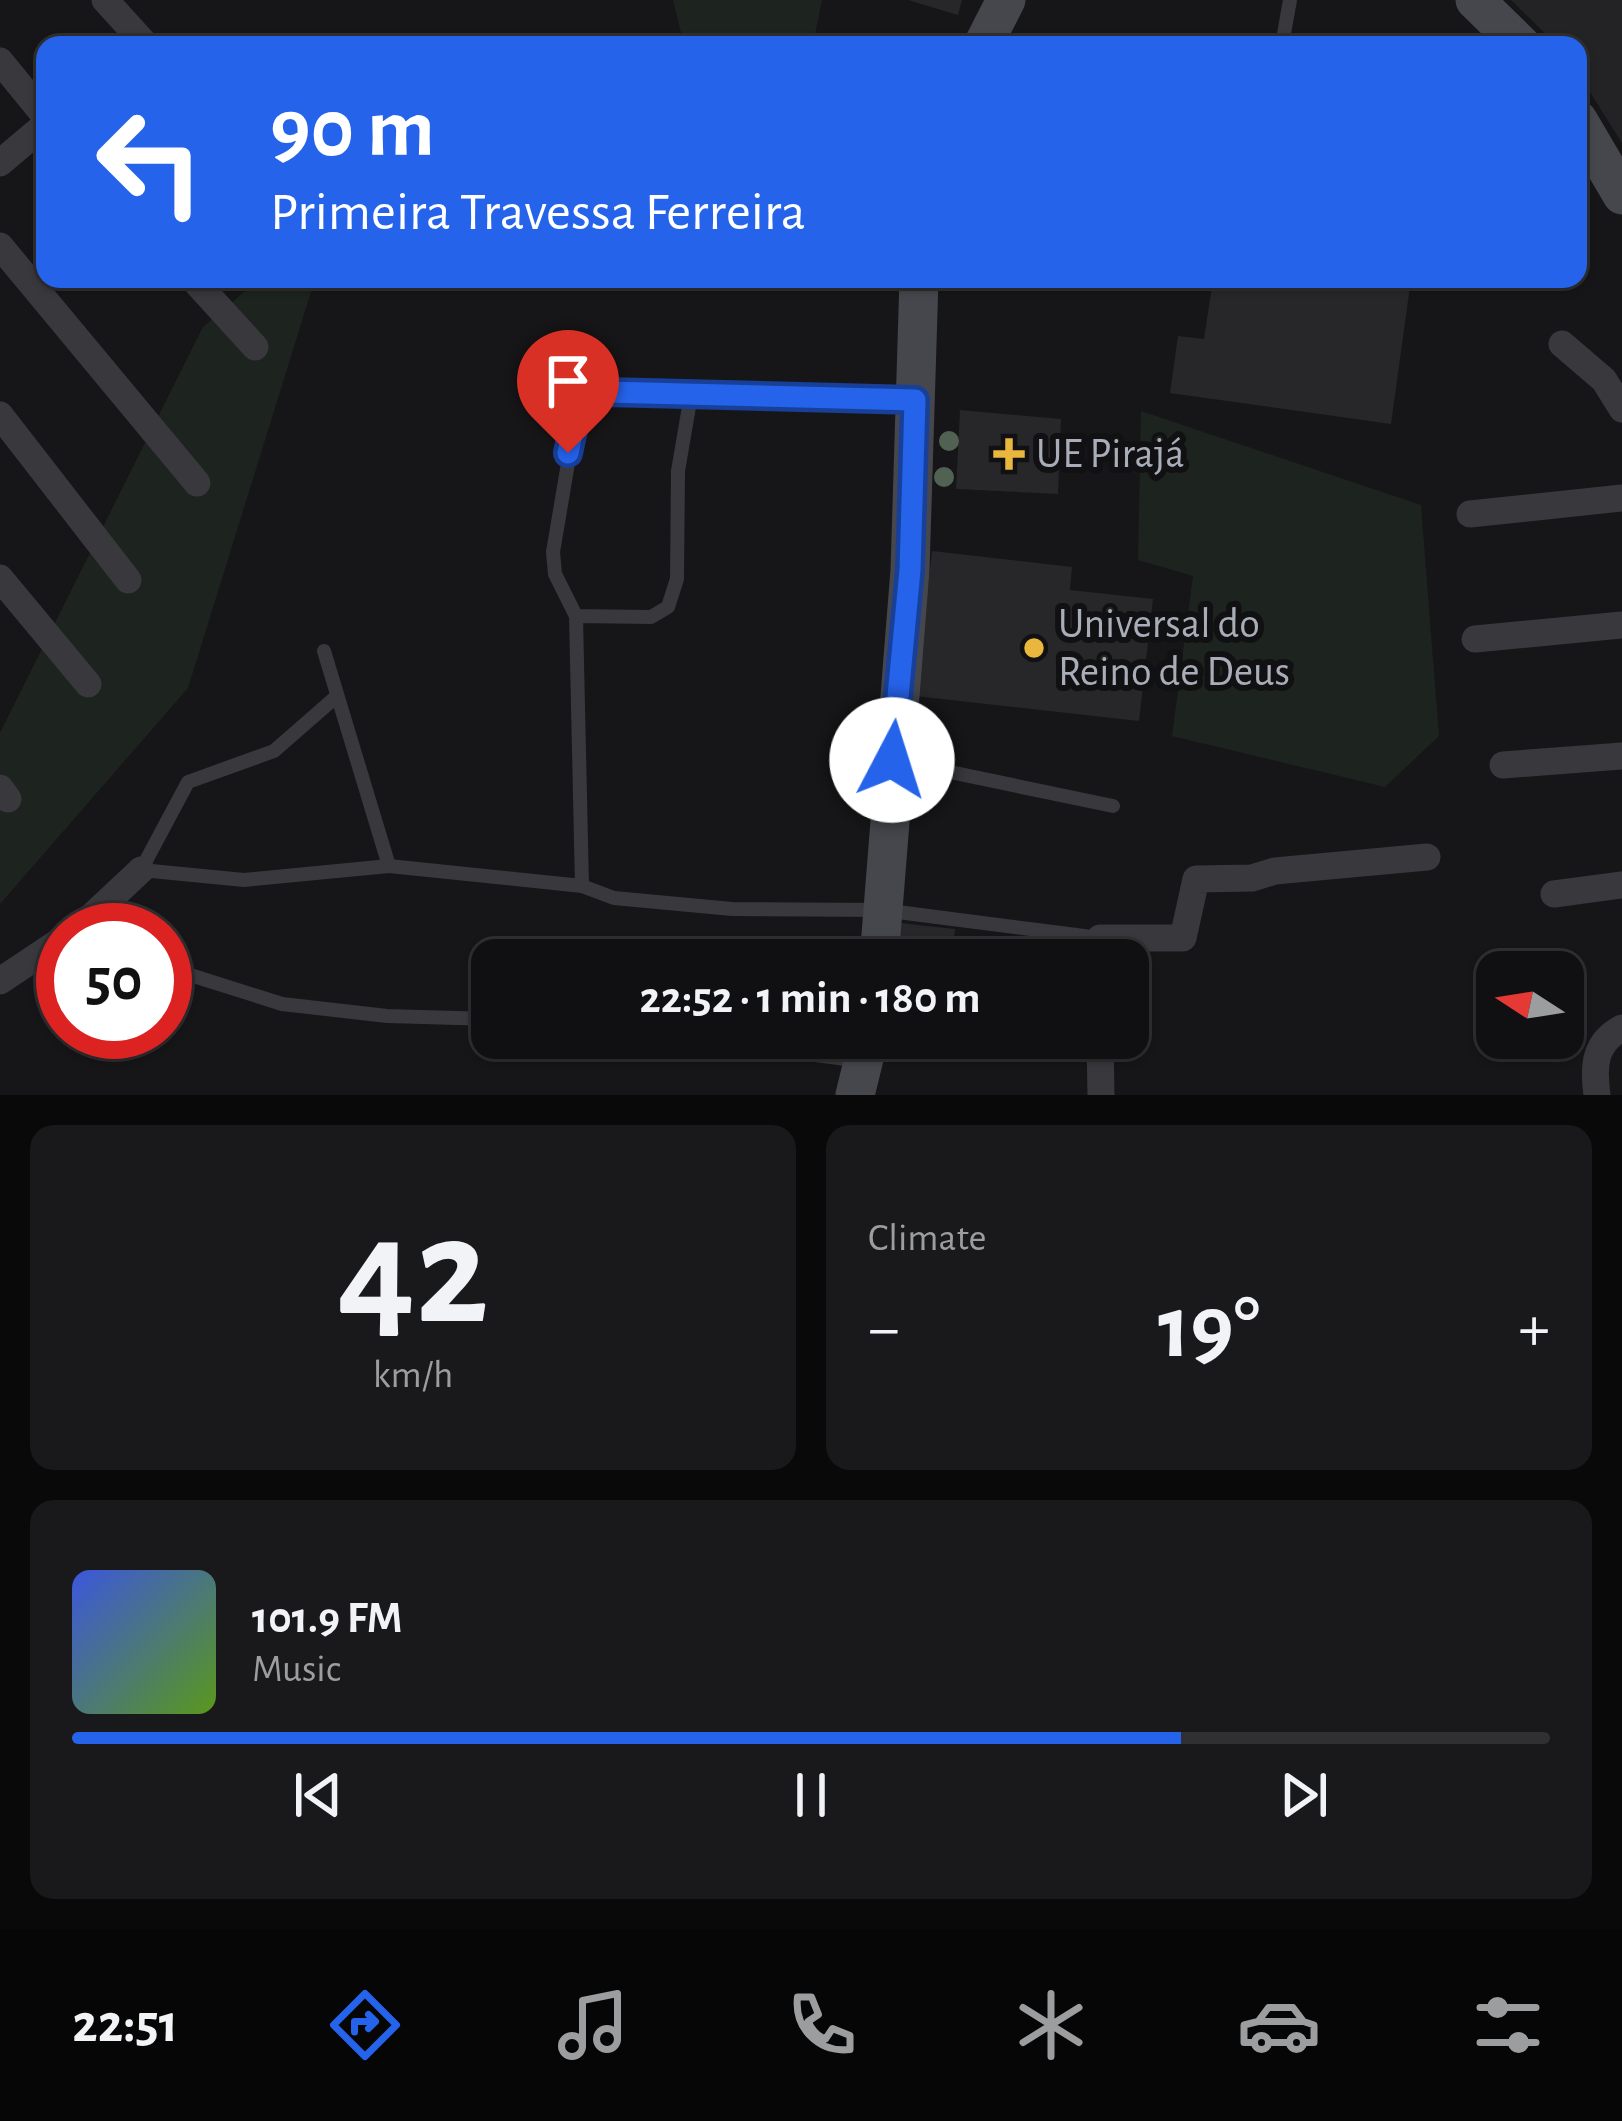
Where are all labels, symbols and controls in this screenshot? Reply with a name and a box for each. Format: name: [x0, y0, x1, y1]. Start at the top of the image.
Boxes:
icon: left: [72, 84, 228, 240]
text: 90 m: [270, 88, 435, 172]
text: Primeira Travessa Ferreira: [270, 186, 806, 240]
pin: [517, 330, 619, 453]
icon: arrive: [535, 348, 601, 414]
place label: UE Pirajá: [1036, 433, 1185, 475]
marker: UE Pirajá: [993, 438, 1025, 470]
place label: Universal do Reino de Deus: [1058, 603, 1290, 693]
marker: Universal do Reino de Deus: [1021, 635, 1047, 661]
position arrow: [829, 697, 955, 823]
speed limit sign: 50: [36, 903, 192, 1059]
north arrow: [1476, 951, 1584, 1059]
map controls: [1476, 951, 1584, 1059]
text: 22:52 · 1 min · 180 m: [640, 976, 980, 1021]
text: 42: [337, 1196, 489, 1352]
text: Climate: [868, 1219, 986, 1258]
text: 19°: [1158, 1284, 1260, 1374]
text: −: [868, 1296, 900, 1362]
text: +: [1518, 1296, 1550, 1362]
text: km/h: [373, 1356, 453, 1395]
text: 101.9 FM: [252, 1596, 403, 1641]
text: Music: [252, 1650, 341, 1689]
icon: previous: [285, 1762, 351, 1828]
icon: pause: [778, 1762, 844, 1828]
icon: next: [1271, 1762, 1337, 1828]
icon: directions: [323, 1983, 407, 2067]
icon: music: [551, 1983, 635, 2067]
icon: phone: [780, 1983, 864, 2067]
icon: climate: [1009, 1983, 1093, 2067]
icon: car: [1237, 1983, 1321, 2067]
icon: filters: [1466, 1983, 1550, 2067]
text: 22:51: [72, 1998, 178, 2052]

